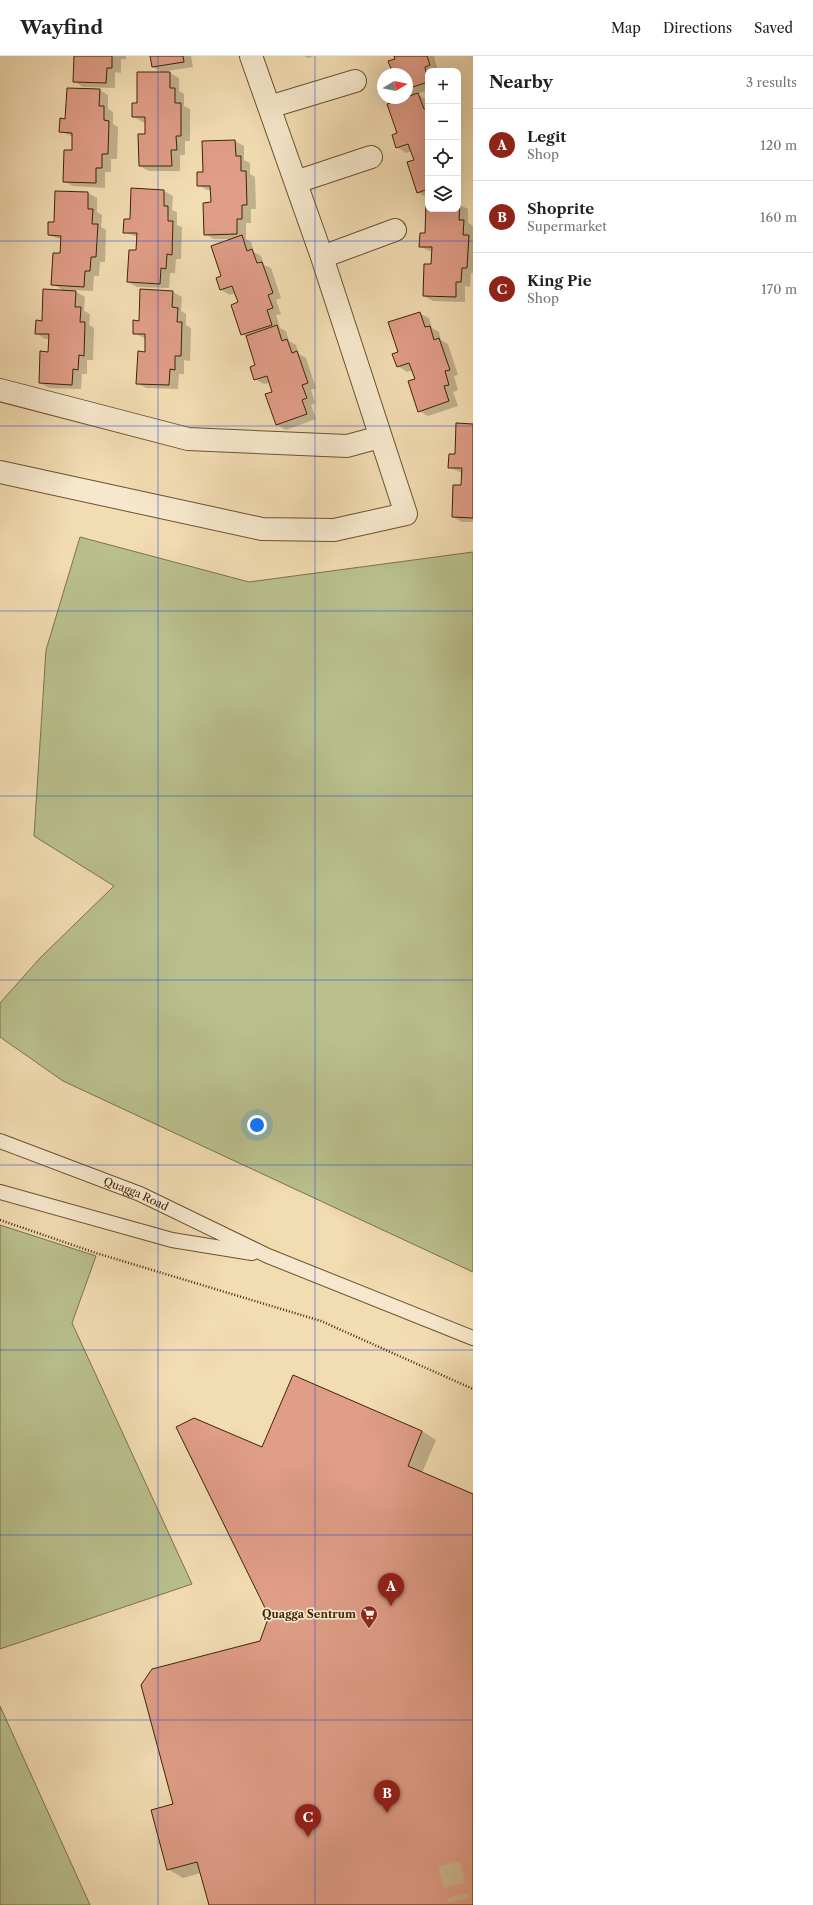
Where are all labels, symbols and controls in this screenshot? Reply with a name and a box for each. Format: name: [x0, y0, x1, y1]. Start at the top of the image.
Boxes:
text: Wayfind: [20, 16, 103, 39]
text: Map: [611, 19, 641, 37]
text: Directions: [663, 19, 732, 37]
text: Saved: [754, 19, 793, 37]
north arrow: [377, 68, 413, 104]
map controls: [425, 68, 461, 212]
button: +: [425, 68, 461, 104]
text: Nearby: [489, 72, 553, 92]
text: 3 results: [746, 74, 797, 90]
button: −: [425, 104, 461, 140]
text: Legit: [527, 127, 566, 146]
text: A: [497, 137, 507, 153]
text: 120 m: [760, 137, 797, 153]
button: locate: [425, 140, 461, 176]
text: Shop: [527, 146, 559, 162]
button: layers: [425, 176, 461, 212]
text: Shoprite: [527, 199, 594, 218]
text: B: [497, 209, 507, 225]
text: 160 m: [760, 209, 797, 225]
text: Supermarket: [527, 218, 607, 234]
text: King Pie: [527, 271, 592, 290]
text: C: [497, 281, 507, 297]
text: 170 m: [761, 281, 797, 297]
text: Shop: [527, 290, 559, 306]
your location: [247, 1115, 267, 1135]
street label: Quagga Road: [102, 1174, 171, 1214]
pin: A: [378, 1573, 404, 1606]
supermarket icon: Quagga Sentrum: [359, 1604, 379, 1629]
place label: Quagga Sentrum: [262, 1607, 356, 1621]
pin: B: [374, 1780, 400, 1813]
pin: C: [295, 1804, 321, 1837]

